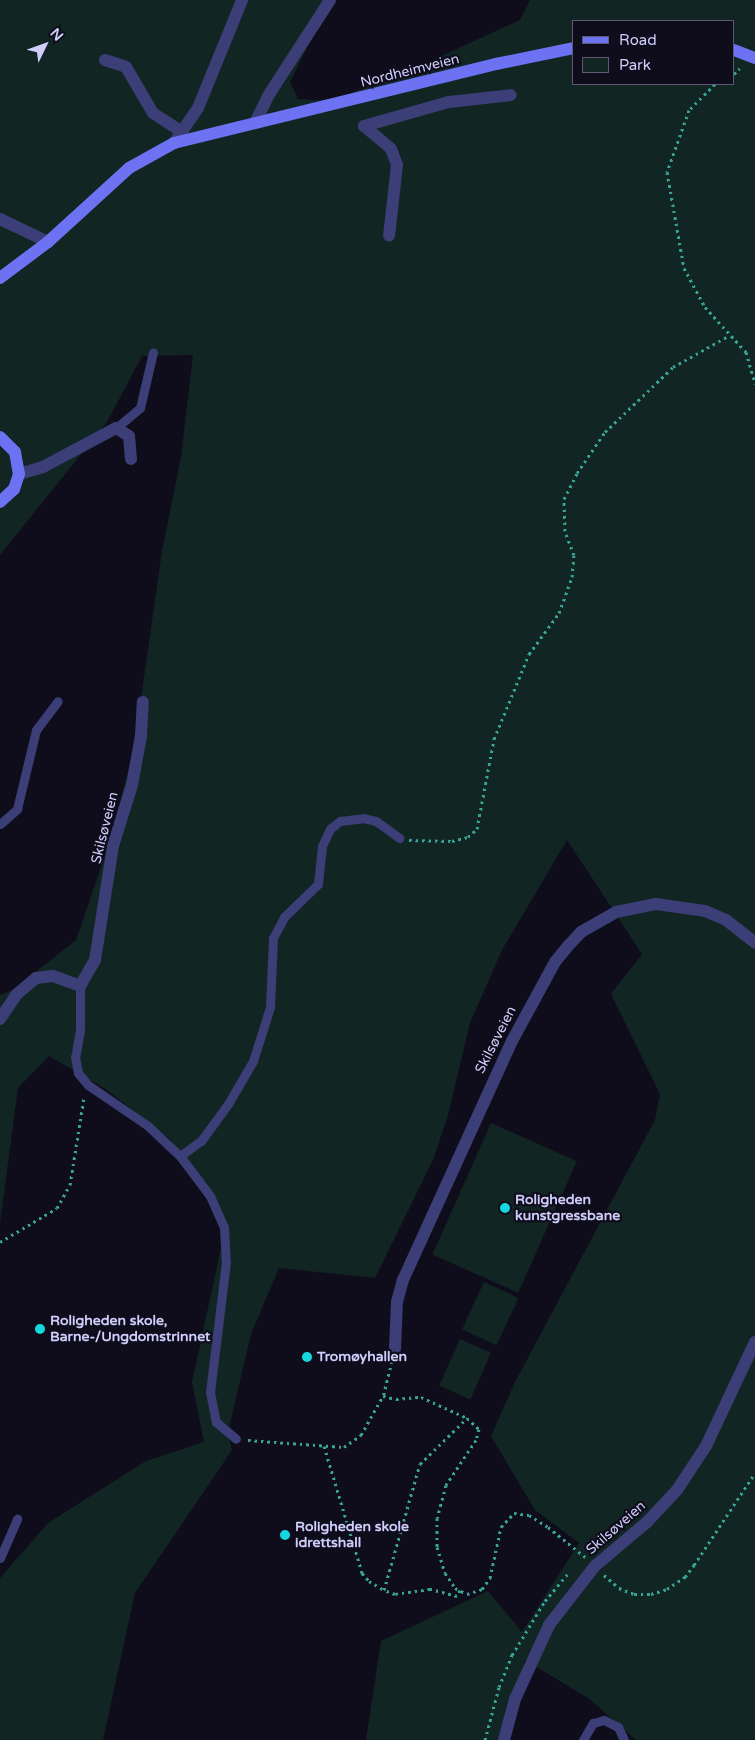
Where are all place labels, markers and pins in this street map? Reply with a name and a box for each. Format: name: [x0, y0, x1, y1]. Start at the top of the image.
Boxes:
place label: Roligheden kunstgressbane: [515, 1192, 620, 1224]
marker: Roligheden kunstgressbane: [499, 1202, 511, 1214]
place label: Roligheden skole, Barne-/Ungdomstrinnet: [50, 1313, 210, 1345]
marker: Roligheden skole, Barne-/Ungdomstrinnet: [34, 1323, 46, 1335]
place label: Tromøyhallen: [317, 1349, 407, 1365]
marker: Tromøyhallen: [301, 1351, 313, 1363]
place label: Roligheden skole idrettshall: [295, 1519, 409, 1551]
marker: Roligheden skole idrettshall: [279, 1529, 291, 1541]

